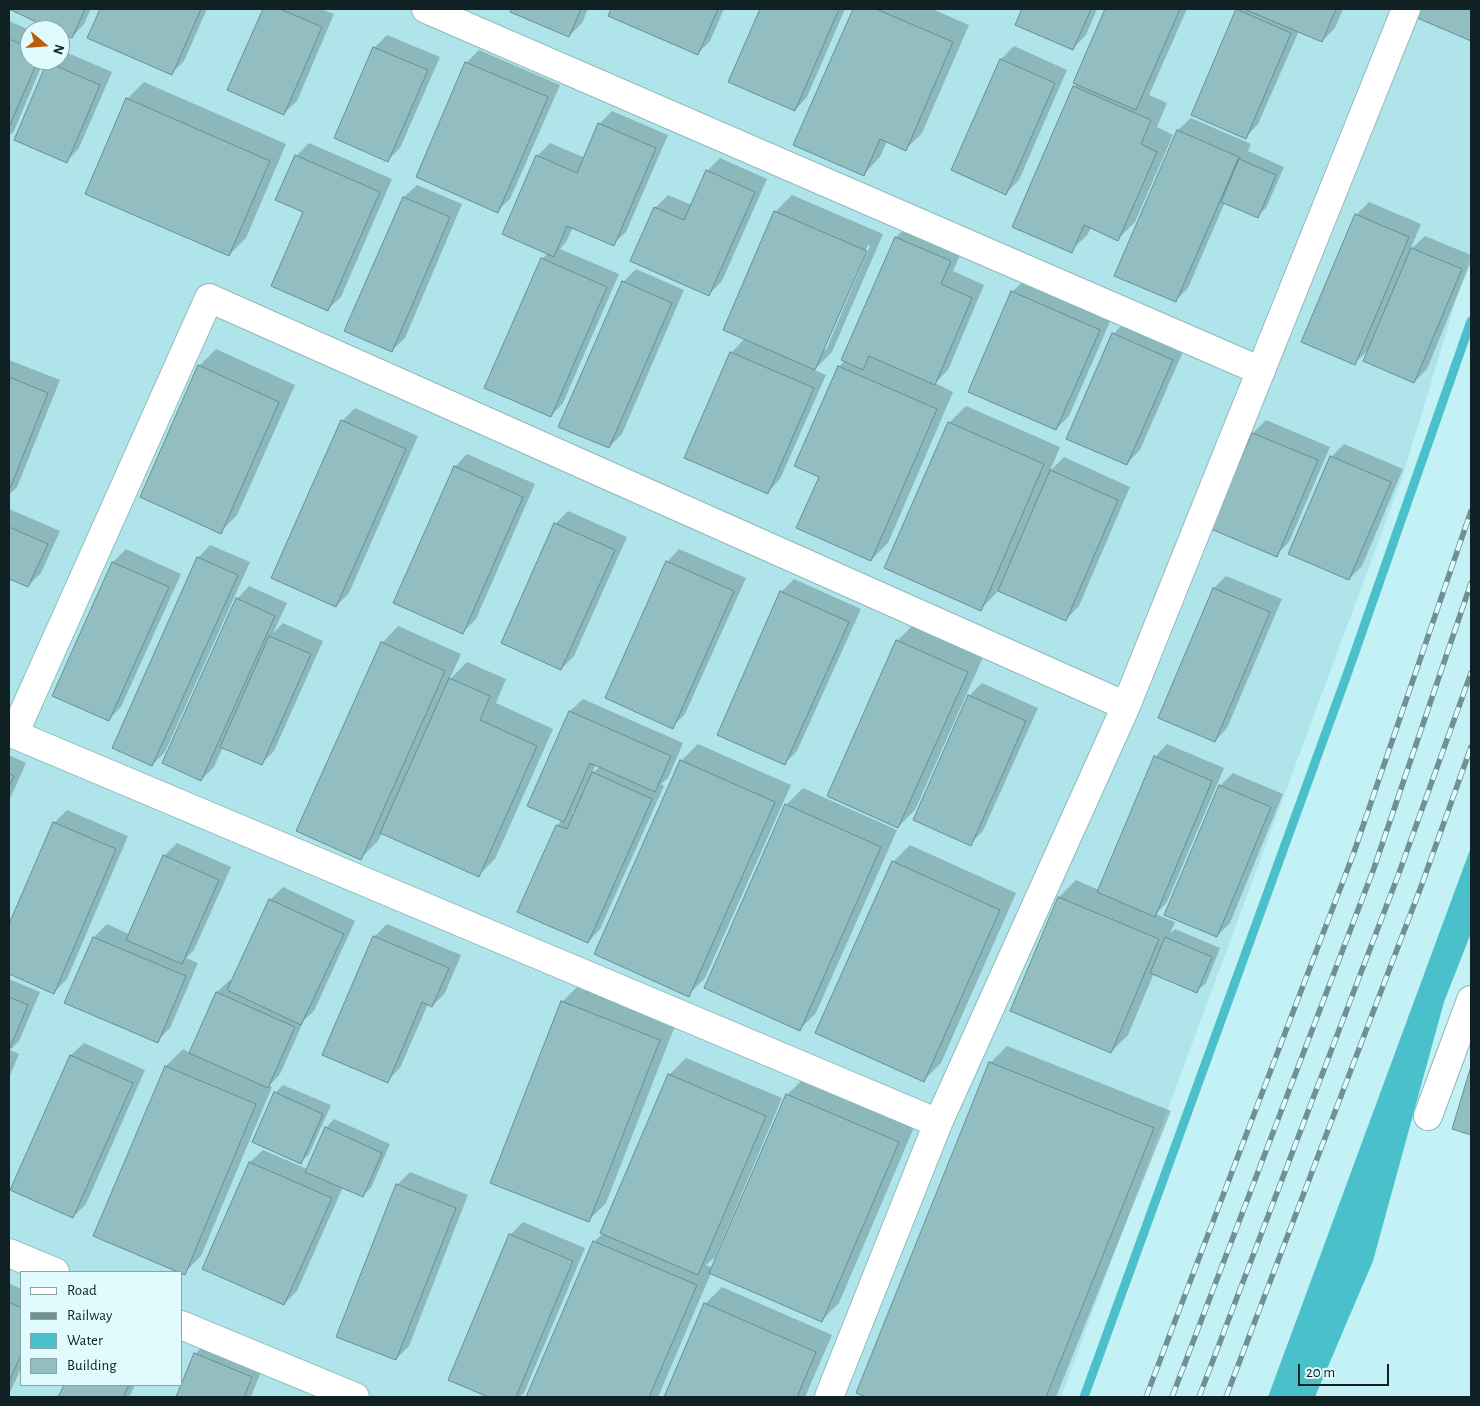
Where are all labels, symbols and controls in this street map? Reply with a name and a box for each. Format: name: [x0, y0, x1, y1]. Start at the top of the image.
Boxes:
north arrow: [20, 20, 70, 70]
text: N: [50, 43, 66, 56]
legend: [20, 1271, 182, 1386]
text: Road: [67, 1283, 97, 1298]
text: Railway: [67, 1308, 112, 1323]
text: Water: [67, 1333, 103, 1348]
scale bar: [1300, 1354, 1391, 1386]
text: Building: [67, 1358, 117, 1373]
text: 20 m: [1306, 1365, 1335, 1380]

